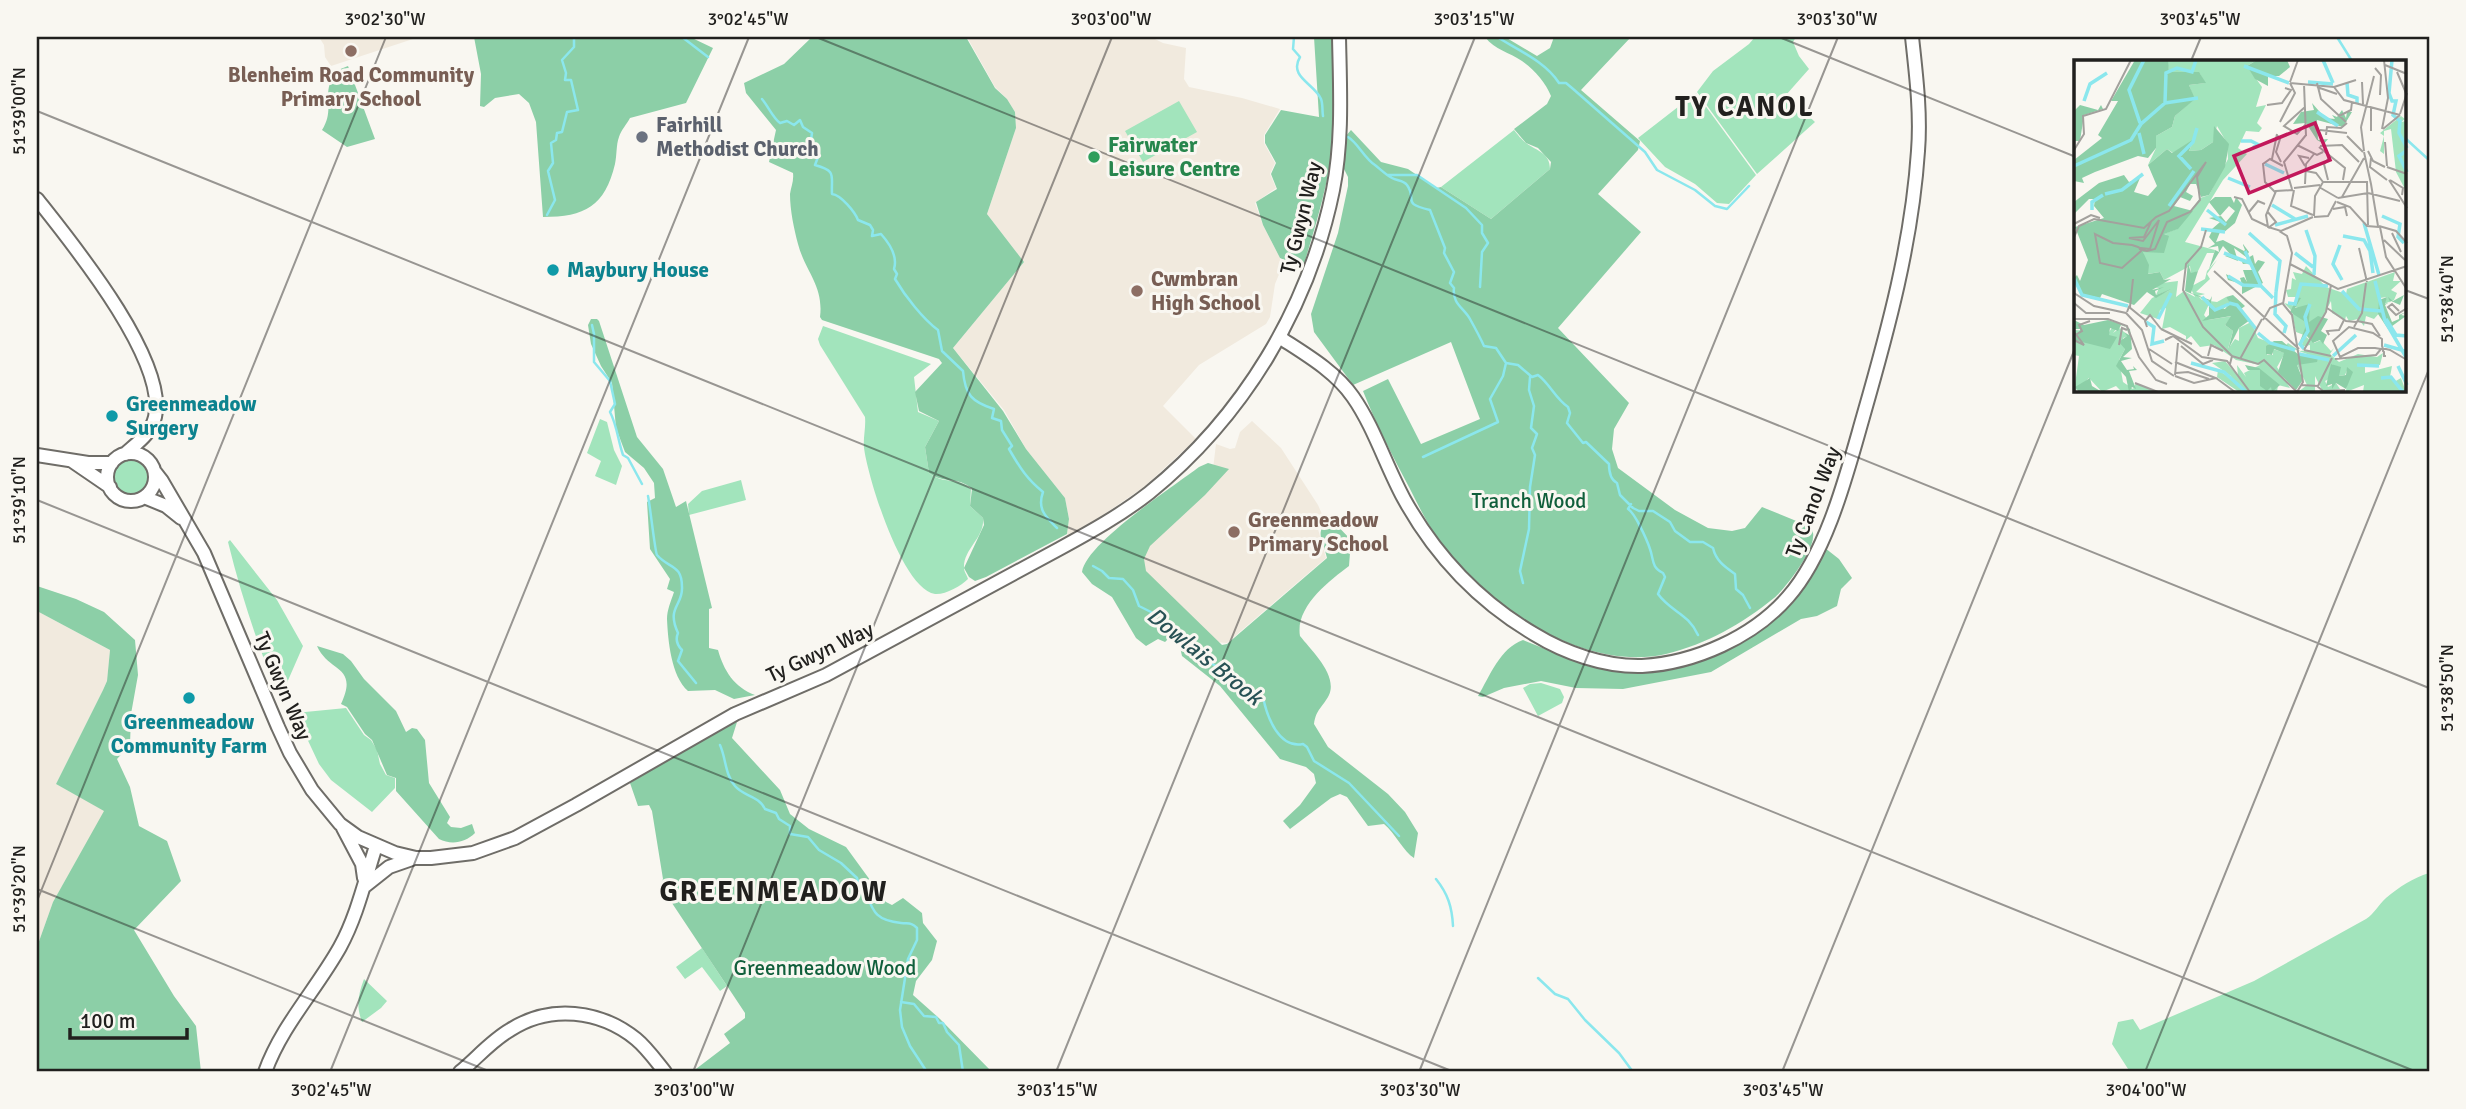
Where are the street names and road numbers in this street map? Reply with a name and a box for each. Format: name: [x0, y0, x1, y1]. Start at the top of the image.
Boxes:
street label: Ty Gwyn Way: [1274, 159, 1328, 277]
street label: Ty Canol Way: [1780, 443, 1846, 561]
street label: Ty Gwyn Way: [762, 616, 878, 688]
street label: Ty Gwyn Way: [249, 628, 318, 744]

